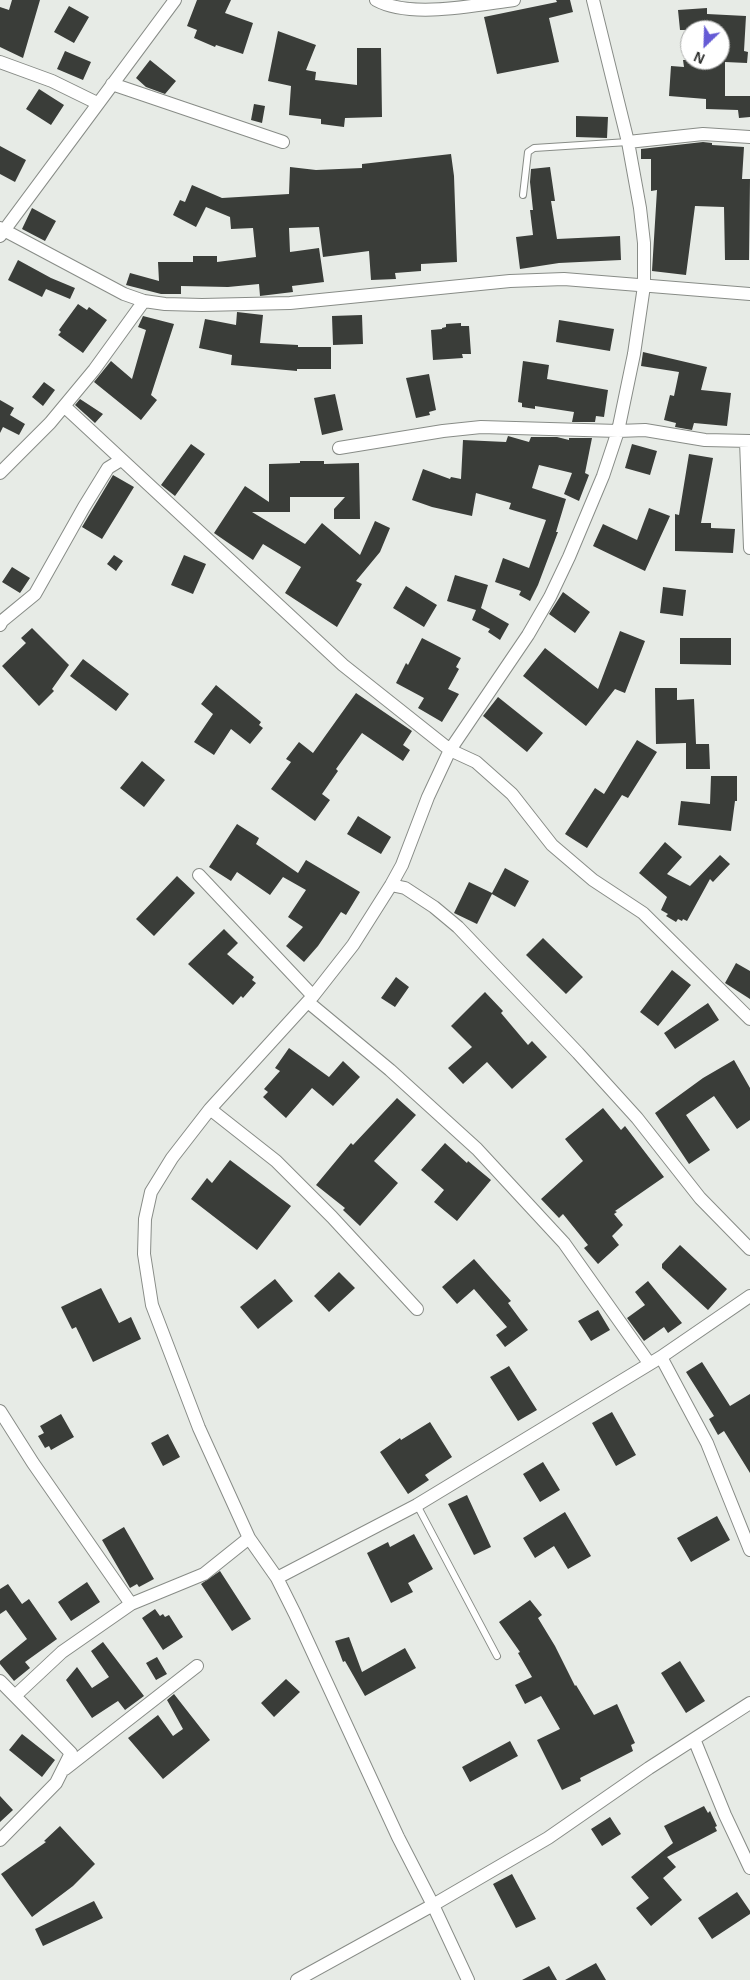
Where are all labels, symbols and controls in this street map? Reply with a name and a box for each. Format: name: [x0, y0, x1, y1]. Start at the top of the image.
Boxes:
north arrow: [680, 20, 730, 70]
text: N: [691, 48, 707, 67]

